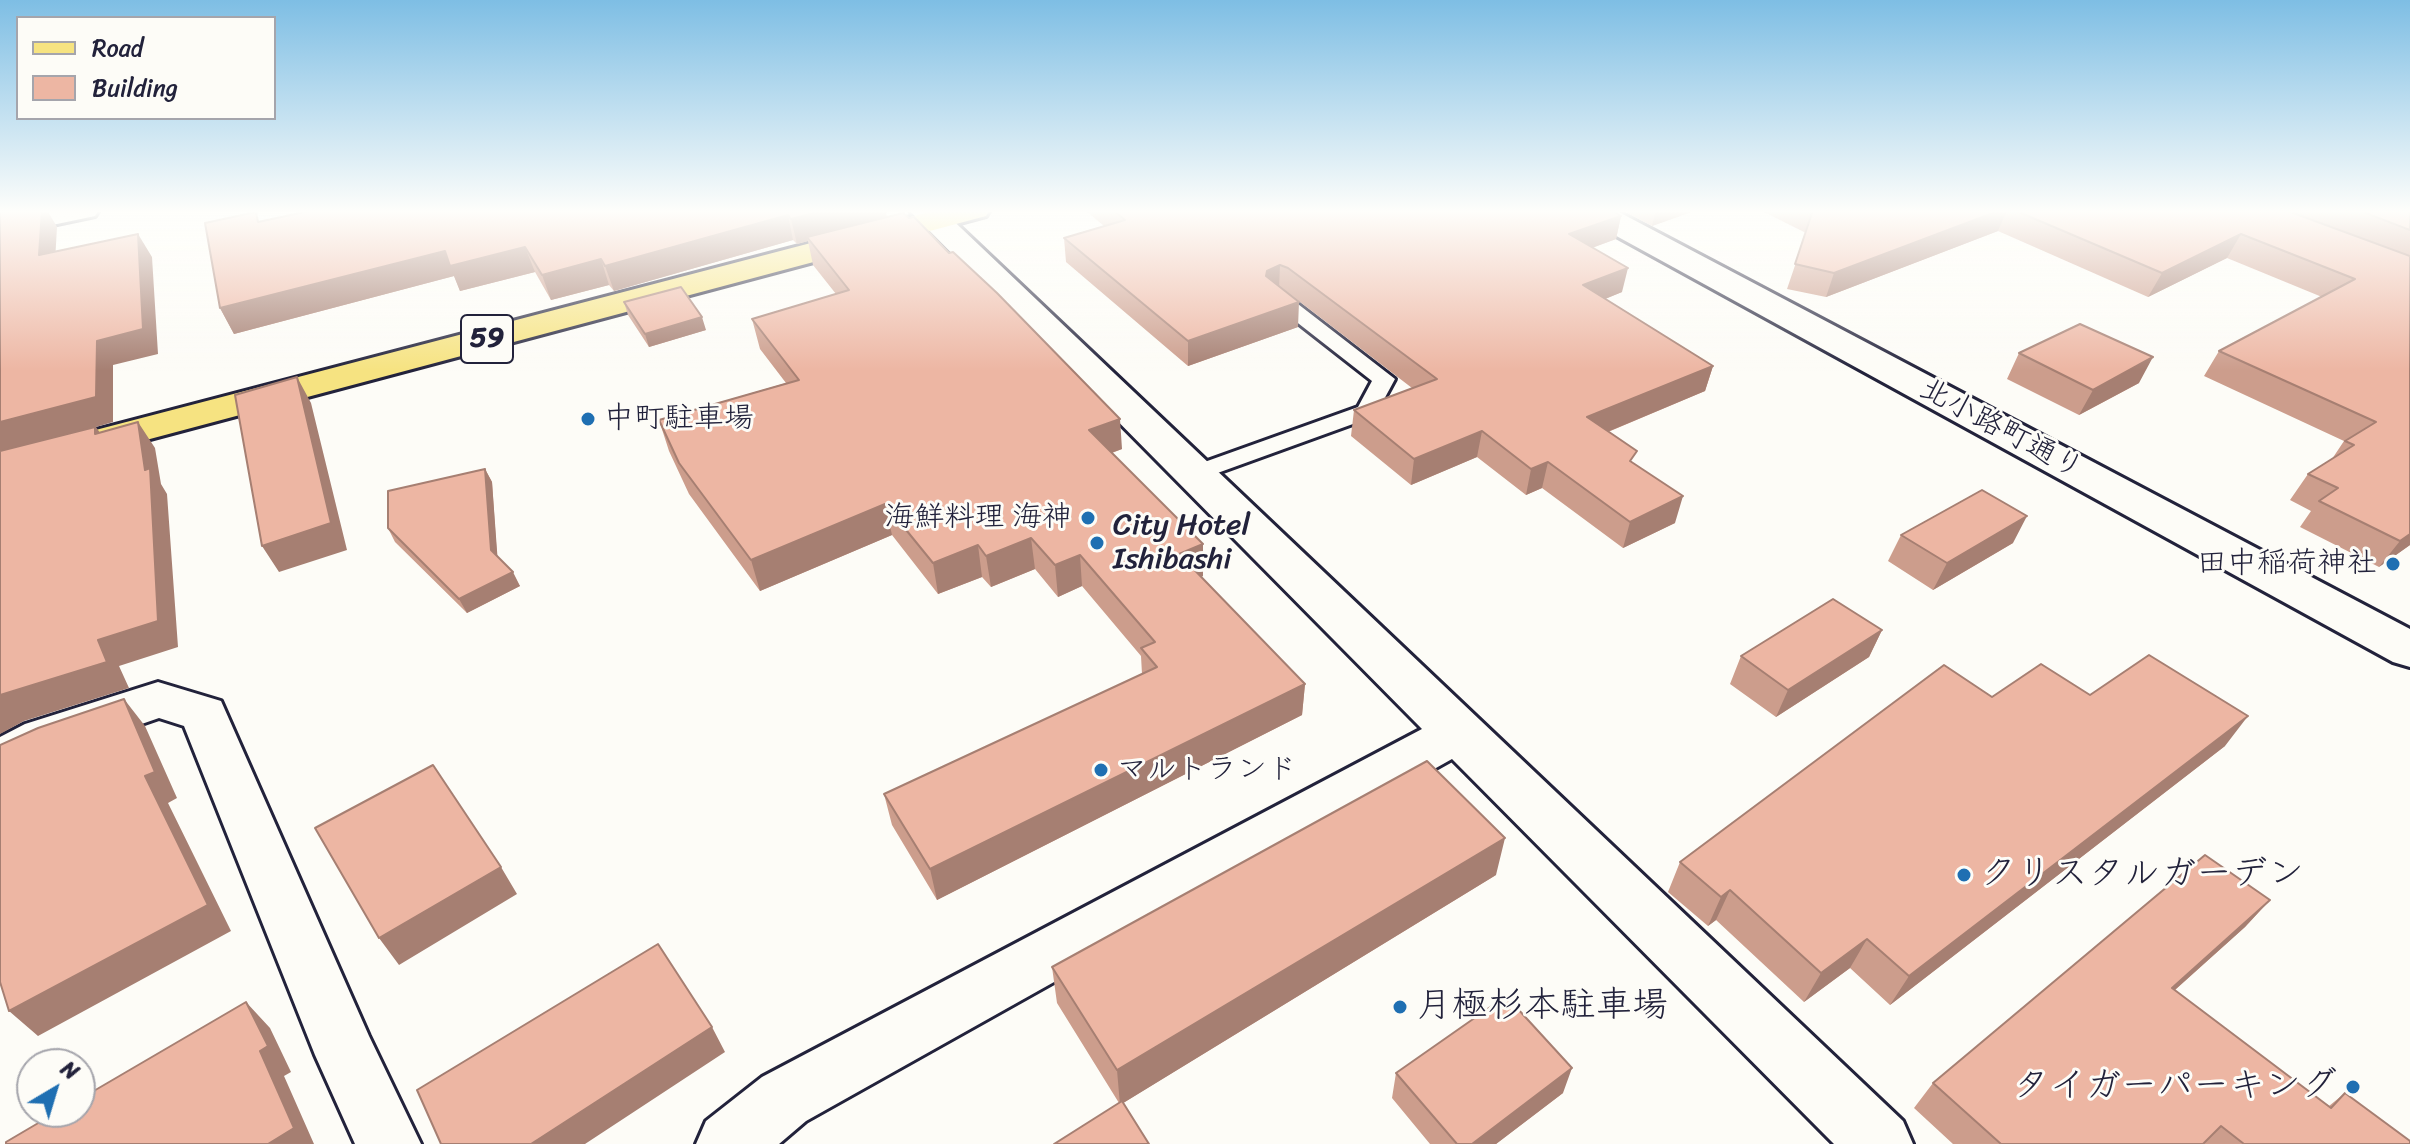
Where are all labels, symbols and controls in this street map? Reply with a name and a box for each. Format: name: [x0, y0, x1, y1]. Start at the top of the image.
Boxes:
legend: [16, 16, 276, 120]
text: Road: [92, 27, 143, 69]
text: Building: [92, 67, 178, 109]
road number: 59: [461, 315, 513, 363]
street label: 北小路町通り: [1913, 372, 2089, 488]
place label: 中町駐車場: [604, 401, 754, 437]
marker: 中町駐車場: [579, 410, 597, 428]
place label: 海鮮料理 海神: [884, 500, 1072, 536]
place label: City Hotel Ishibashi: [1113, 508, 1250, 578]
marker: 海鮮料理 海神: [1079, 509, 1097, 527]
marker: City Hotel Ishibashi: [1088, 534, 1106, 552]
place label: 田中稲荷神社: [2197, 546, 2377, 582]
marker: 田中稲荷神社: [2384, 555, 2402, 573]
place label: マルトランド: [1117, 752, 1297, 788]
marker: マルトランド: [1092, 761, 1110, 779]
place label: クリスタルガーデン: [1980, 853, 2304, 897]
marker: クリスタルガーデン: [1955, 866, 1973, 884]
place label: 月極杉本駐車場: [1416, 985, 1668, 1029]
marker: 月極杉本駐車場: [1391, 998, 1409, 1016]
north arrow: [16, 1048, 96, 1128]
text: N: [52, 1050, 88, 1090]
place label: タイガーパーキング: [2013, 1065, 2337, 1109]
marker: タイガーパーキング: [2344, 1078, 2362, 1096]

